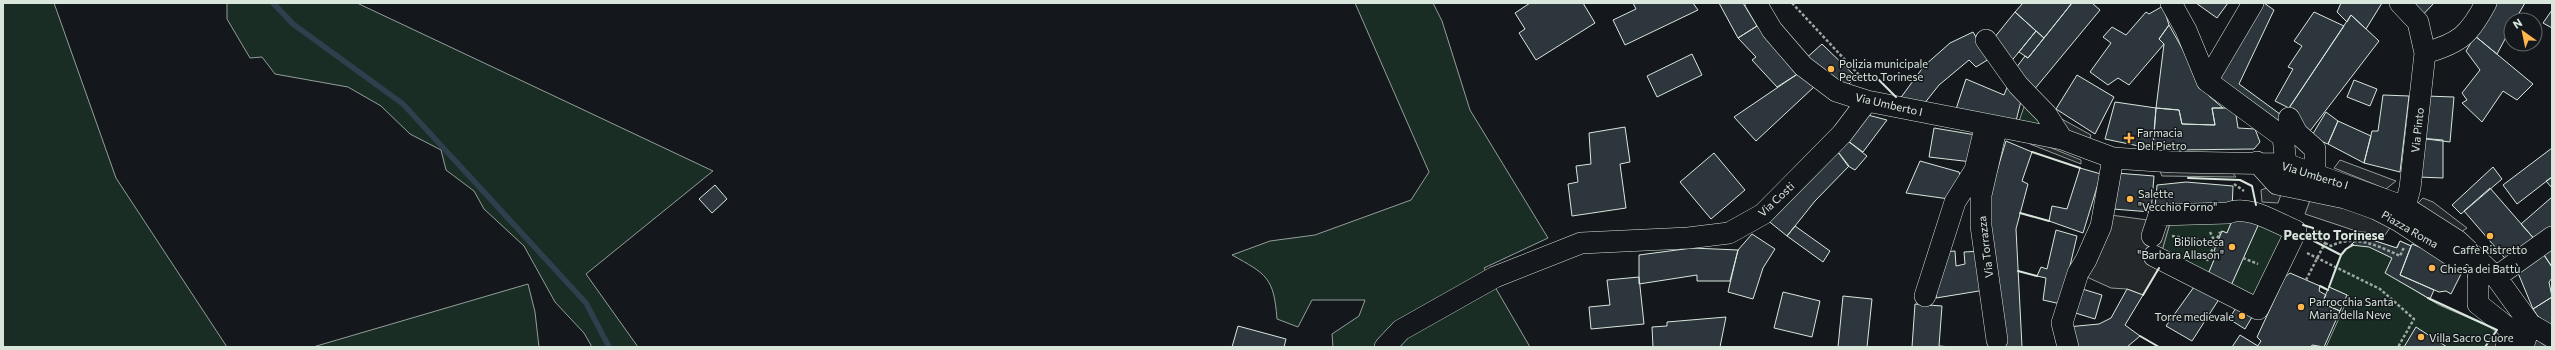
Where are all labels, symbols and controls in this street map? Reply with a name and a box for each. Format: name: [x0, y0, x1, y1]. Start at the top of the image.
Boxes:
north arrow: [2503, 12, 2543, 52]
text: N: [2510, 15, 2524, 31]
place label: Polizia municipale Pecetto Torinese: [1839, 57, 1928, 83]
marker: Polizia municipale Pecetto Torinese: [1826, 64, 1836, 74]
street label: Via Umberto I: [1854, 90, 1924, 118]
street label: Via Pinto: [2408, 106, 2426, 153]
place label: Farmacia Del Pietro: [2137, 126, 2187, 152]
marker: Farmacia Del Pietro: [2124, 133, 2134, 143]
street label: Via Umberto I: [2280, 159, 2350, 191]
street label: Via Costi: [1755, 179, 1797, 219]
place label: Salette "Vecchio Forno": [2138, 187, 2217, 213]
marker: Salette "Vecchio Forno": [2125, 194, 2135, 204]
street label: Piazza Roma: [2379, 208, 2441, 250]
street label: Via Torrazza: [1975, 215, 1995, 279]
district label: Pecetto Torinese: [2284, 227, 2385, 243]
marker: Caffè Ristretto: [2485, 231, 2495, 241]
place label: Biblioteca "Barbara Allason": [2137, 235, 2224, 261]
marker: Biblioteca "Barbara Allason": [2227, 242, 2237, 252]
place label: Caffè Ristretto: [2453, 243, 2528, 256]
place label: Chiesa dei Battù: [2440, 262, 2520, 275]
marker: Chiesa dei Battù: [2427, 263, 2437, 273]
place label: Parrocchia Santa Maria della Neve: [2309, 295, 2393, 321]
marker: Parrocchia Santa Maria della Neve: [2296, 302, 2306, 312]
place label: Torre medievale: [2155, 310, 2234, 323]
marker: Torre medievale: [2237, 311, 2247, 321]
place label: Villa Sacro Cuore: [2429, 331, 2514, 344]
marker: Villa Sacro Cuore: [2416, 332, 2426, 342]

